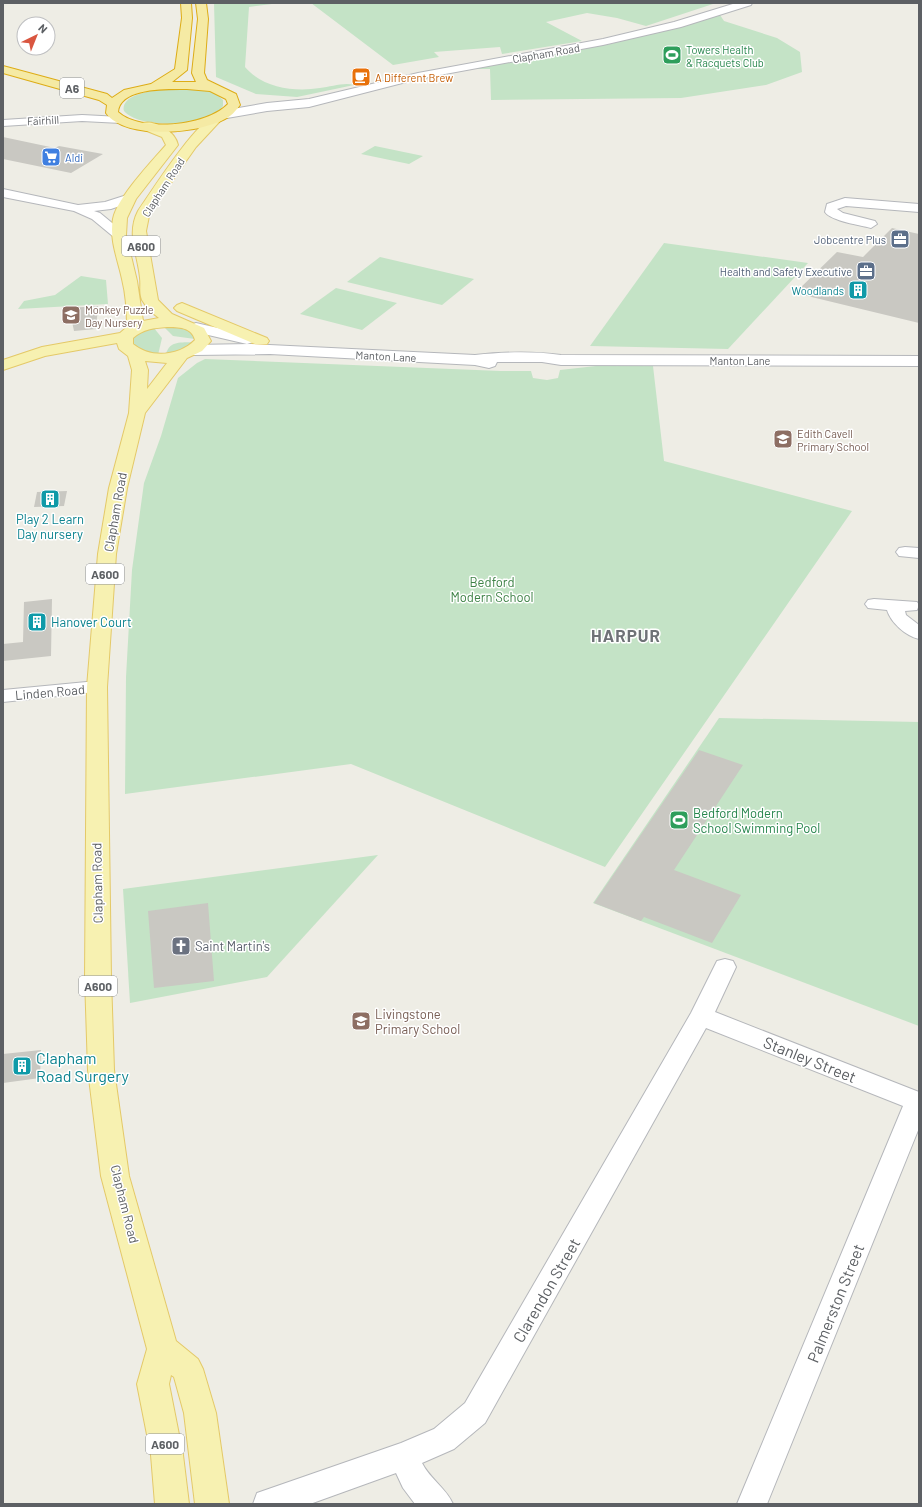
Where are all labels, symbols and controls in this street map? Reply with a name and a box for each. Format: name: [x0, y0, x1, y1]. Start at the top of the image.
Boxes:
north arrow: [16, 16, 56, 56]
text: N: [36, 21, 50, 36]
street label: Clapham Road: [511, 41, 581, 65]
place label: Towers Health & Racquets Club: [686, 43, 764, 69]
sports icon: Towers Health & Racquets Club: [661, 44, 683, 66]
cafe icon: A Different Brew: [350, 66, 372, 88]
place label: A Different Brew: [375, 71, 453, 84]
road number: A6: [60, 78, 84, 98]
street label: Fairhill: [27, 113, 59, 127]
supermarket icon: Aldi: [40, 146, 62, 168]
place label: Aldi: [65, 151, 83, 164]
street label: Clapham Road: [139, 155, 187, 219]
office icon: Jobcentre Plus: [889, 228, 911, 250]
place label: Jobcentre Plus: [814, 233, 886, 246]
road number: A600: [122, 236, 160, 256]
office icon: Health and Safety Executive: [855, 260, 877, 282]
place label: Health and Safety Executive: [720, 265, 852, 278]
building icon: Woodlands: [847, 279, 869, 301]
place label: Woodlands: [792, 284, 844, 297]
place label: Monkey Puzzle Day Nursery: [85, 303, 154, 329]
school or university icon: Monkey Puzzle Day Nursery: [60, 304, 82, 326]
street label: Manton Lane: [355, 348, 417, 364]
street label: Manton Lane: [710, 354, 771, 367]
place label: Edith Cavell Primary School: [797, 427, 869, 453]
school or university icon: Edith Cavell Primary School: [772, 428, 794, 450]
street label: Clapham Road: [100, 471, 130, 553]
building icon: Play 2 Learn Day nursery: [39, 488, 61, 510]
place label: Play 2 Learn Day nursery: [16, 511, 84, 542]
road number: A600: [86, 564, 124, 584]
park label: Bedford Modern School: [450, 574, 534, 605]
building icon: Hanover Court: [26, 611, 48, 633]
place label: Hanover Court: [51, 614, 132, 630]
district label: HARPUR: [591, 625, 661, 645]
street label: Linden Road: [14, 681, 86, 703]
place label: Bedford Modern School Swimming Pool: [693, 805, 820, 836]
sports icon: Bedford Modern School Swimming Pool: [668, 809, 690, 831]
street label: Clapham Road: [88, 843, 106, 923]
church icon: Saint Martin's: [170, 935, 192, 957]
place label: Saint Martin's: [195, 938, 270, 954]
road number: A600: [79, 976, 117, 996]
place label: Livingstone Primary School: [375, 1006, 460, 1037]
school or university icon: Livingstone Primary School: [350, 1010, 372, 1032]
street label: Stanley Street: [761, 1032, 859, 1086]
place label: Clapham Road Surgery: [36, 1048, 129, 1085]
building icon: Clapham Road Surgery: [11, 1055, 33, 1077]
street label: Clapham Road: [108, 1163, 142, 1245]
street label: Clarendon Street: [508, 1234, 584, 1346]
street label: Palmerston Street: [803, 1241, 867, 1365]
road number: A600: [146, 1434, 184, 1454]

